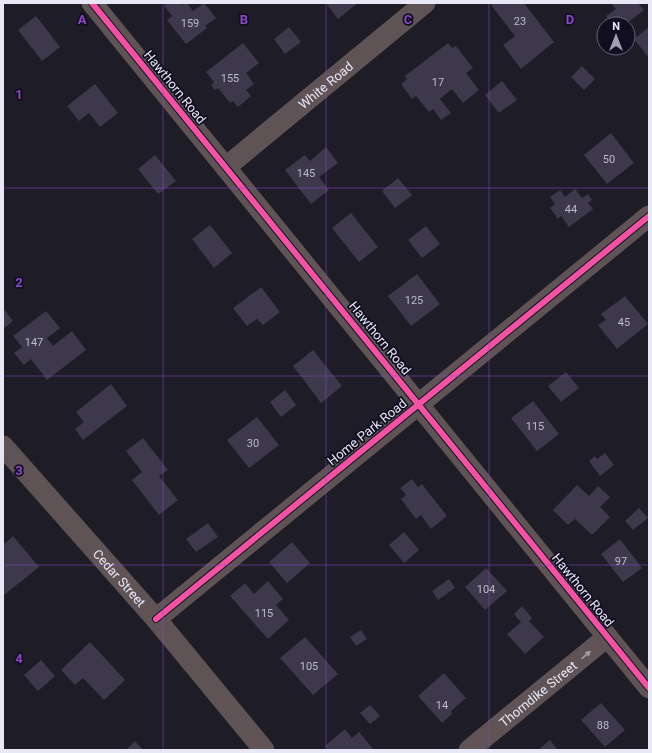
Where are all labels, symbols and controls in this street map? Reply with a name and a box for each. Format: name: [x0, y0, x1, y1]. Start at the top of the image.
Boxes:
text: A: [78, 12, 87, 27]
text: B: [240, 12, 248, 27]
text: C: [404, 12, 413, 27]
text: D: [566, 12, 574, 27]
house number: 23: [514, 15, 526, 28]
north arrow: [596, 16, 636, 56]
house number: 159: [181, 17, 199, 30]
text: N: [612, 20, 620, 33]
street label: Hawthorn Road: [141, 47, 209, 127]
street label: White Road: [295, 58, 356, 112]
house number: 155: [221, 72, 239, 85]
house number: 17: [432, 76, 444, 89]
text: 1: [15, 87, 23, 102]
house number: 50: [603, 153, 615, 166]
house number: 145: [297, 167, 315, 180]
house number: 44: [565, 203, 577, 216]
text: 2: [15, 275, 23, 290]
house number: 125: [405, 294, 423, 307]
street label: Hawthorn Road: [346, 298, 414, 378]
house number: 45: [618, 316, 630, 329]
house number: 147: [25, 336, 43, 349]
street label: Home Park Road: [324, 396, 410, 468]
house number: 115: [526, 420, 544, 433]
house number: 30: [247, 437, 259, 450]
text: 3: [15, 463, 23, 478]
street label: Cedar Street: [90, 546, 149, 610]
street label: Hawthorn Road: [549, 550, 617, 630]
house number: 97: [615, 555, 627, 568]
house number: 104: [477, 583, 495, 596]
house number: 115: [255, 607, 273, 620]
one-way arrow: [581, 650, 591, 659]
text: 4: [15, 651, 23, 666]
street label: Thorndike Street: [496, 658, 580, 730]
house number: 105: [300, 660, 318, 673]
house number: 14: [436, 699, 448, 712]
house number: 88: [597, 719, 609, 732]

